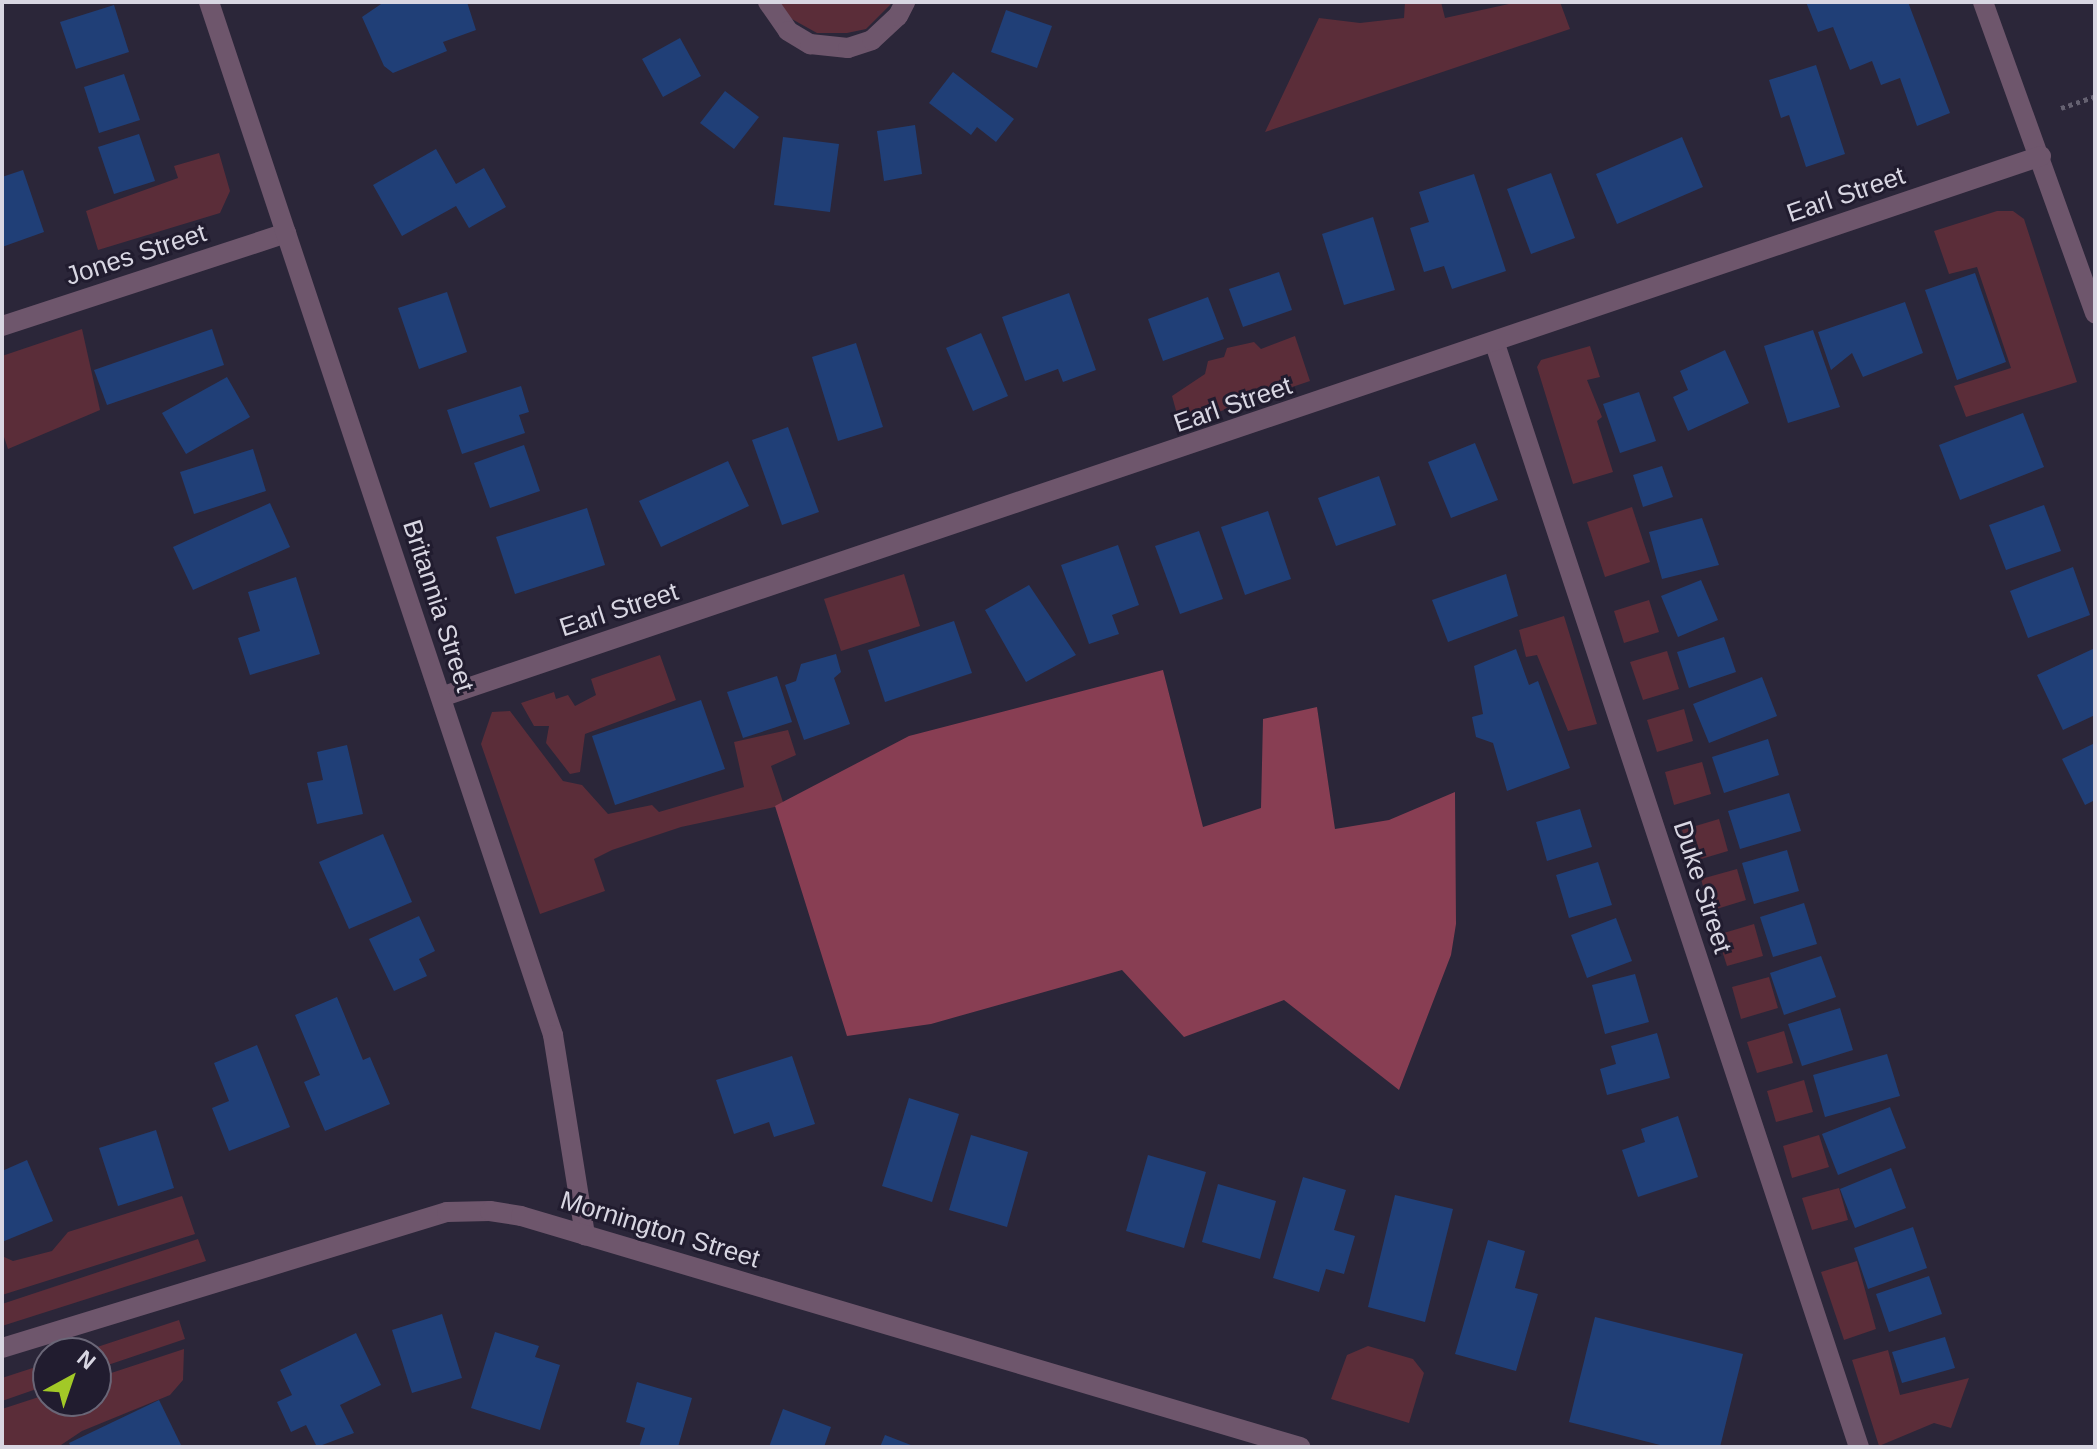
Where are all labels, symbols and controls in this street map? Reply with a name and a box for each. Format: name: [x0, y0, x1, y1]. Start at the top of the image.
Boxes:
street label: Earl Street: [1783, 160, 1909, 230]
street label: Jones Street: [62, 218, 210, 292]
street label: Earl Street: [1170, 370, 1296, 440]
street label: Britannia Street: [395, 516, 481, 696]
street label: Earl Street: [556, 576, 682, 644]
street label: Duke Street: [1666, 817, 1738, 957]
street label: Mornington Street: [557, 1185, 763, 1275]
north arrow: [32, 1337, 112, 1417]
text: N: [72, 1345, 101, 1374]

